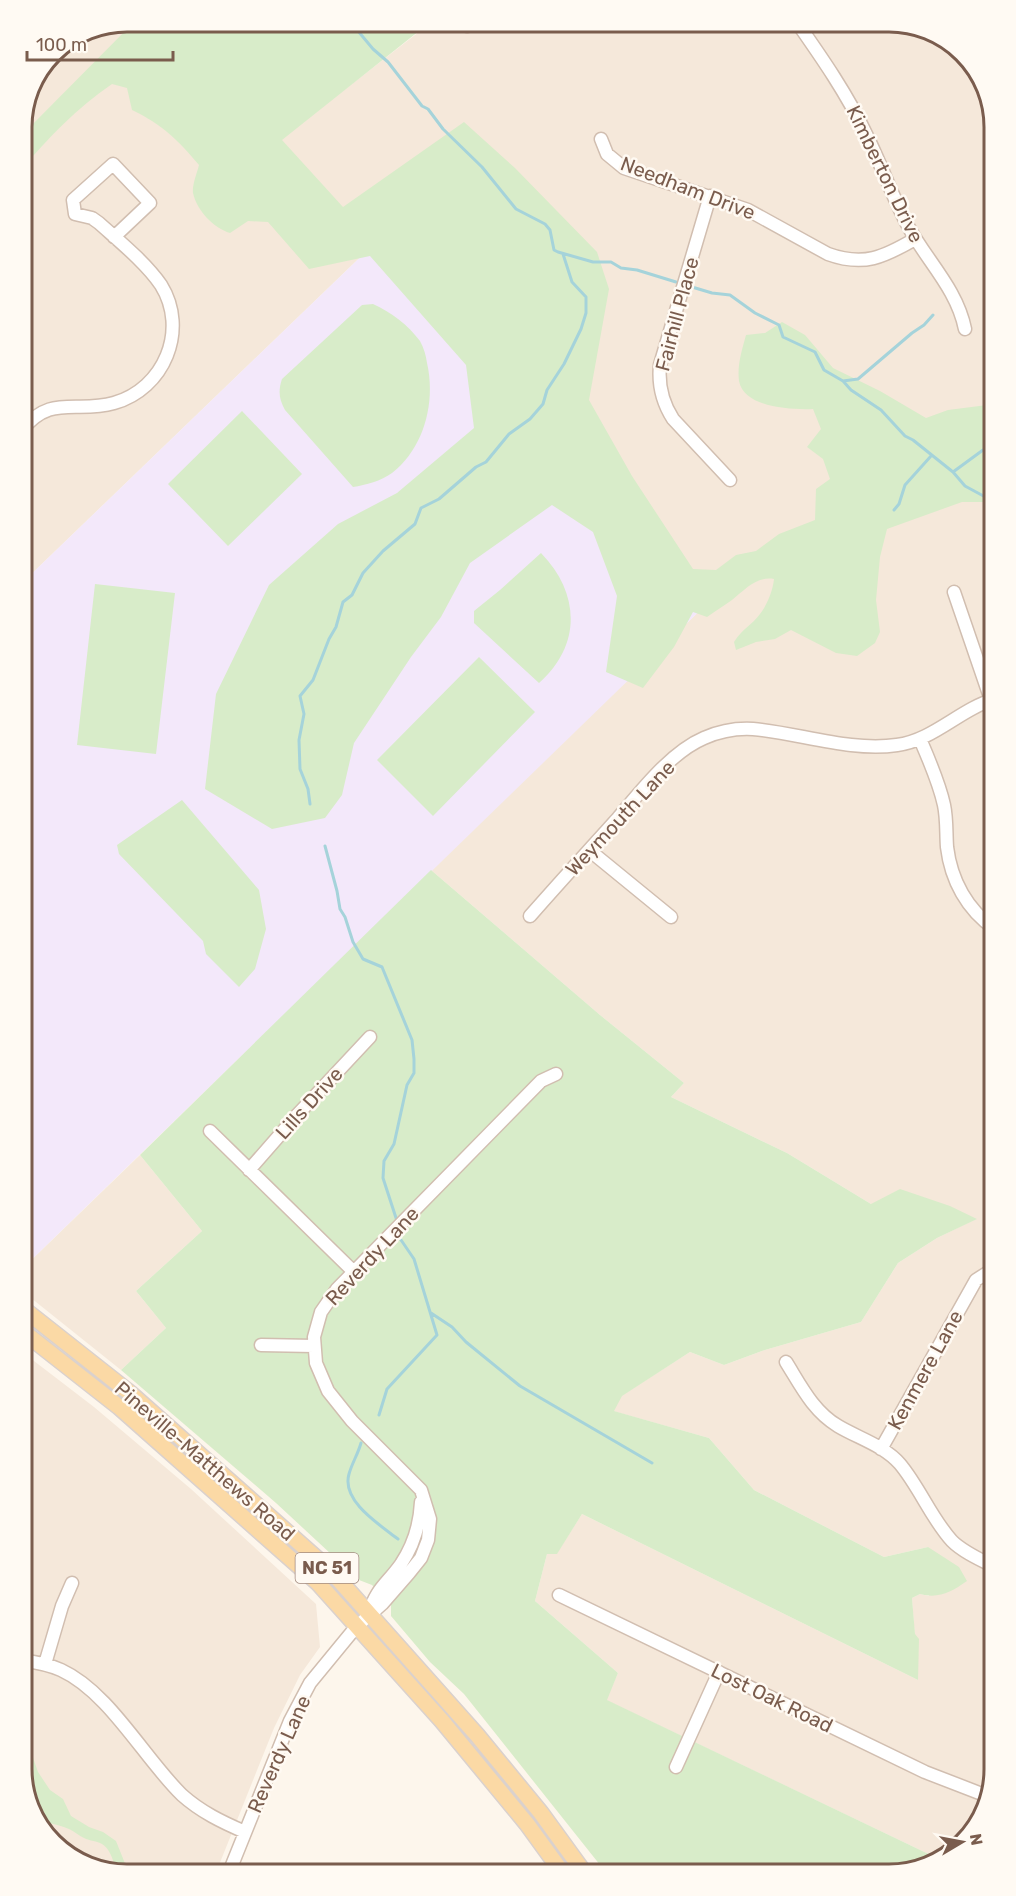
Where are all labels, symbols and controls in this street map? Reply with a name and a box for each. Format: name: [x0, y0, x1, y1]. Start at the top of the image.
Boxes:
scale bar: [27, 24, 172, 62]
text: 100 m: [36, 34, 87, 56]
street label: Kimberton Drive: [841, 101, 929, 247]
street label: Needham Drive: [617, 151, 759, 225]
street label: Fairhill Place: [650, 254, 704, 374]
street label: Weymouth Lane: [560, 755, 680, 881]
street label: Lills Drive: [270, 1062, 348, 1144]
street label: Reverdy Lane: [320, 1202, 424, 1310]
street label: Kenmere Lane: [882, 1306, 968, 1434]
street label: Pineville-Matthews Road: [110, 1376, 300, 1546]
road number: NC 51: [296, 1553, 358, 1583]
street label: Lost Oak Road: [707, 1658, 837, 1738]
street label: Reverdy Lane: [242, 1692, 316, 1816]
north arrow: [932, 1812, 992, 1872]
text: N: [966, 1832, 987, 1847]

